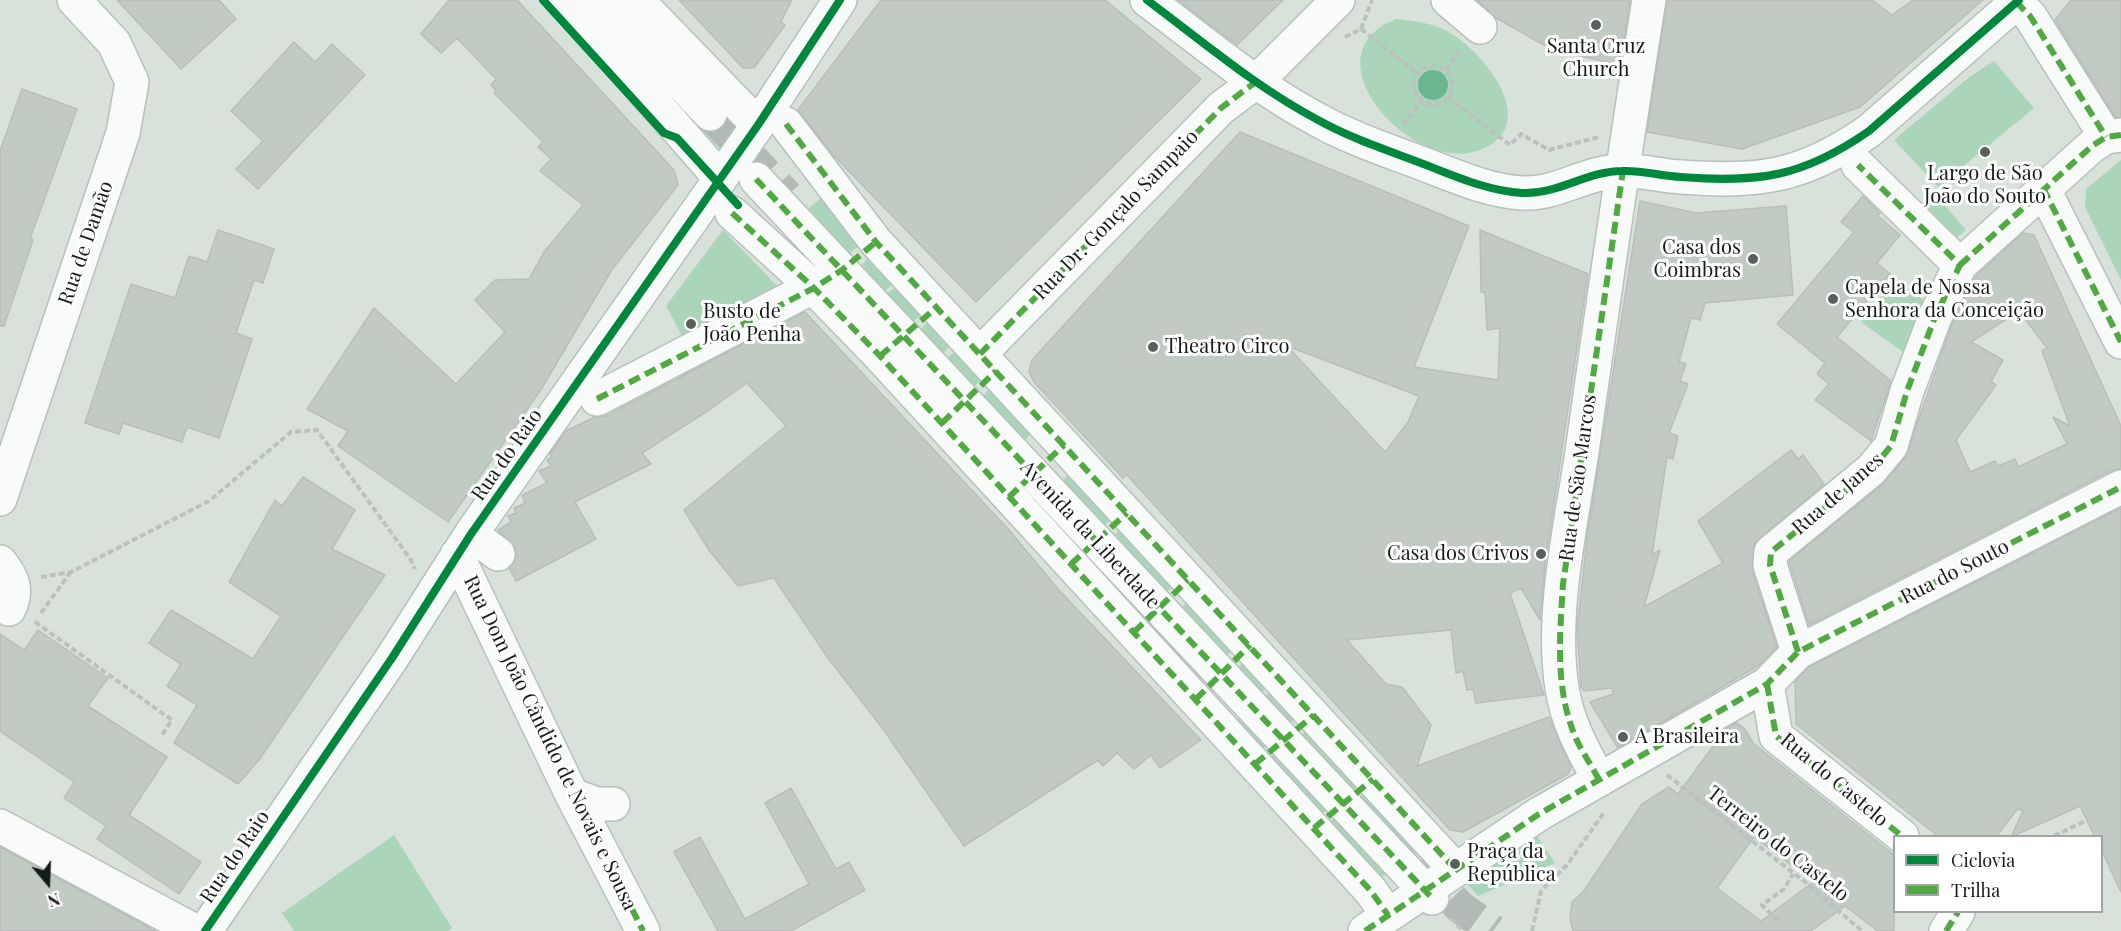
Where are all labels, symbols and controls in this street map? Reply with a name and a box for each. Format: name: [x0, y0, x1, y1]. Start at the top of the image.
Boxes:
marker: Santa Cruz Church: [1589, 18, 1603, 32]
place label: Santa Cruz Church: [1547, 35, 1645, 82]
street label: Rua Dr. Gonçalo Sampaio: [1028, 125, 1204, 305]
marker: Largo de São João do Souto: [1978, 145, 1992, 159]
place label: Largo de São João do Souto: [1924, 162, 2046, 209]
street label: Rua de Damão: [54, 178, 118, 308]
place label: Casa dos Coimbras: [1654, 236, 1741, 283]
marker: Casa dos Coimbras: [1746, 252, 1760, 266]
place label: Capela de Nossa Senhora da Conceição: [1845, 276, 2044, 323]
marker: Capela de Nossa Senhora da Conceição: [1826, 292, 1840, 306]
place label: Busto de João Penha: [703, 300, 801, 347]
marker: Busto de João Penha: [684, 317, 698, 331]
place label: Theatro Circo: [1165, 335, 1289, 359]
marker: Theatro Circo: [1146, 340, 1160, 354]
street label: Rua de São Marcos: [1554, 393, 1602, 563]
street label: Rua do Raio: [467, 404, 547, 506]
street label: Rua de Janes: [1787, 448, 1889, 540]
street label: Avenida da Liberdade: [1015, 456, 1165, 614]
street label: Rua do Souto: [1897, 534, 2013, 610]
place label: Casa dos Crivos: [1387, 542, 1529, 566]
marker: Casa dos Crivos: [1534, 547, 1548, 561]
street label: Rua Dom João Cândido de Novais e Sousa: [458, 572, 642, 914]
place label: A Brasileira: [1635, 725, 1739, 749]
street label: Rua do Castelo: [1775, 728, 1893, 832]
marker: A Brasileira: [1616, 730, 1630, 744]
street label: Terreiro do Castelo: [1702, 781, 1854, 907]
street label: Rua do Raio: [195, 806, 275, 908]
legend: [1893, 835, 2103, 913]
place label: Praça da República: [1467, 840, 1556, 887]
text: Ciclovia: [1951, 848, 2015, 872]
north arrow: [18, 853, 78, 913]
marker: Praça da República: [1448, 857, 1462, 871]
text: Trilha: [1951, 878, 2000, 902]
text: N: [45, 889, 63, 912]

